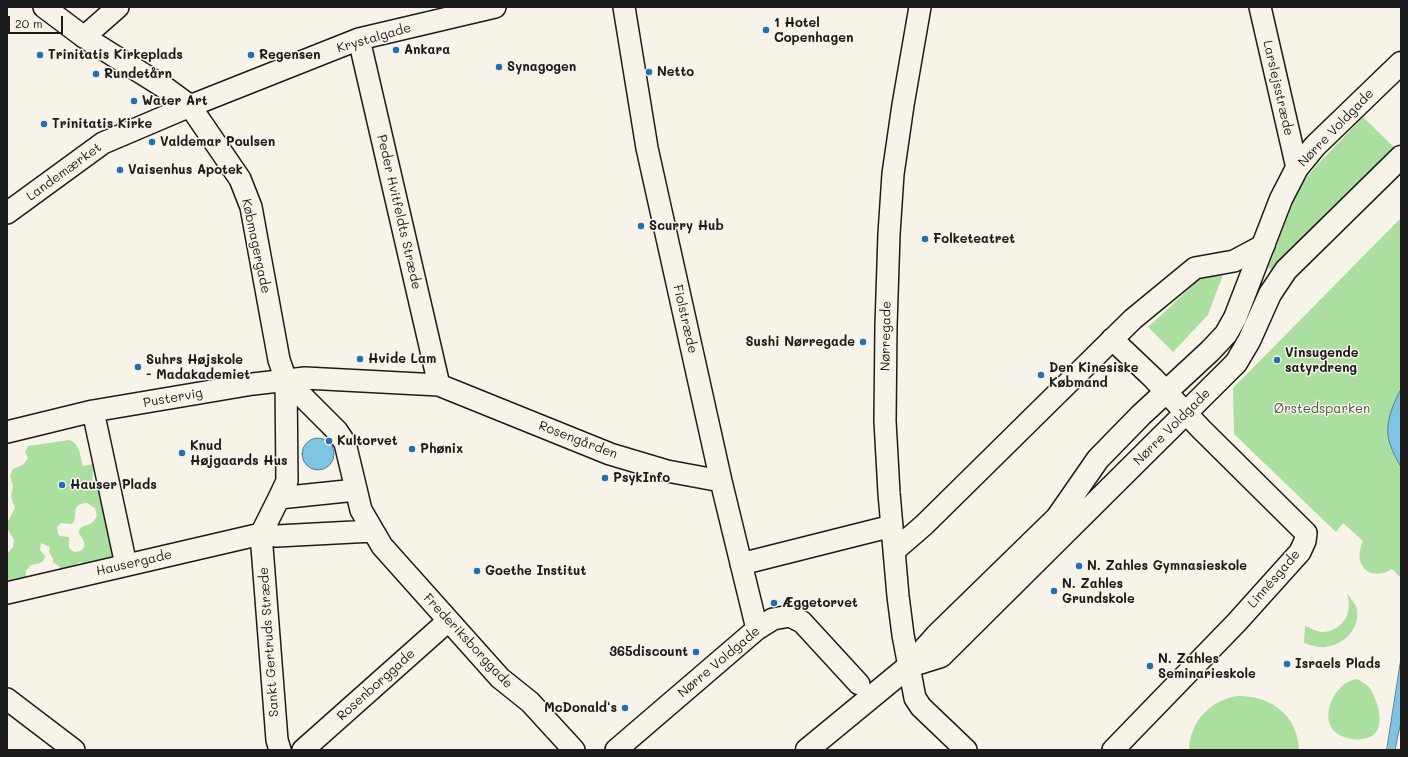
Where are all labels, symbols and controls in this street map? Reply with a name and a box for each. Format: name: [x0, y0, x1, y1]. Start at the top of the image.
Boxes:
scale bar: [10, 8, 65, 34]
text: 20 m: [15, 15, 43, 31]
place label: 1 Hotel Copenhagen: [774, 15, 853, 46]
street label: Krystalgade: [335, 20, 413, 56]
marker: 1 Hotel Copenhagen: [761, 25, 771, 35]
street label: Larslejsstræde: [1259, 39, 1297, 137]
place label: Ankara: [404, 42, 450, 58]
marker: Ankara: [391, 45, 401, 55]
place label: Trinitatis Kirkeplads: [48, 47, 183, 63]
place label: Regensen: [259, 47, 320, 63]
marker: Trinitatis Kirkeplads: [35, 50, 45, 60]
marker: Regensen: [246, 50, 256, 60]
place label: Synagogen: [507, 59, 576, 75]
marker: Synagogen: [494, 62, 504, 72]
place label: Netto: [657, 64, 694, 80]
place label: Rundetårn: [104, 66, 172, 82]
marker: Netto: [644, 67, 654, 77]
marker: Rundetårn: [91, 69, 101, 79]
street label: Nørre Voldgade: [1295, 86, 1377, 170]
place label: Water Art: [142, 93, 208, 109]
marker: Water Art: [129, 96, 139, 106]
place label: Trinitatis Kirke: [52, 116, 152, 132]
marker: Trinitatis Kirke: [39, 119, 49, 129]
street label: Peder Hvitfeldts Stræde: [374, 133, 424, 291]
place label: Valdemar Poulsen: [160, 134, 275, 150]
marker: Valdemar Poulsen: [147, 137, 157, 147]
street label: Landemærket: [23, 140, 105, 204]
place label: Vaisenhus Apotek: [128, 162, 243, 178]
marker: Vaisenhus Apotek: [115, 165, 125, 175]
street label: Købmagergade: [238, 197, 274, 295]
place label: Scurry Hub: [649, 218, 724, 234]
marker: Scurry Hub: [636, 221, 646, 231]
place label: Folketeatret: [933, 231, 1015, 247]
marker: Folketeatret: [920, 234, 930, 244]
street label: Fiolstræde: [670, 283, 700, 355]
street label: Nørregade: [878, 301, 894, 371]
place label: Sushi Nørregade: [745, 334, 855, 350]
marker: Sushi Nørregade: [858, 337, 868, 347]
place label: Vinsugende satyrdreng: [1285, 345, 1358, 376]
place label: Hvide Lam: [368, 351, 436, 367]
place label: Suhrs Højskole - Madakademiet: [146, 352, 250, 383]
marker: Hvide Lam: [355, 354, 365, 364]
marker: Vinsugende satyrdreng: [1272, 355, 1282, 365]
place label: Den Kinesiske Købmand: [1049, 360, 1139, 391]
marker: Suhrs Højskole - Madakademiet: [133, 362, 143, 372]
marker: Den Kinesiske Købmand: [1036, 370, 1046, 380]
street label: Pustervig: [142, 385, 204, 411]
street label: Nørre Voldgade: [1130, 385, 1214, 469]
park label: Ørstedsparken: [1274, 401, 1370, 417]
street label: Rosengården: [536, 418, 620, 462]
place label: Kultorvet: [337, 433, 398, 449]
marker: Kultorvet: [324, 436, 334, 446]
place label: Knud Højgaards Hus: [190, 438, 288, 469]
place label: Phønix: [420, 441, 463, 457]
marker: Phønix: [407, 444, 417, 454]
marker: Knud Højgaards Hus: [177, 448, 187, 458]
place label: PsykInfo: [613, 470, 670, 486]
marker: PsykInfo: [600, 473, 610, 483]
place label: Hauser Plads: [70, 477, 157, 493]
marker: Hauser Plads: [57, 480, 67, 490]
street label: Hausergade: [95, 547, 173, 579]
street label: Linnésgade: [1245, 547, 1303, 611]
place label: N. Zahles Gymnasieskole: [1087, 558, 1247, 574]
marker: N. Zahles Gymnasieskole: [1074, 561, 1084, 571]
place label: Goethe Institut: [485, 563, 586, 579]
street label: Sankt Gertruds Stræde: [256, 566, 282, 718]
marker: Goethe Institut: [472, 566, 482, 576]
place label: N. Zahles Grundskole: [1062, 576, 1135, 607]
marker: N. Zahles Grundskole: [1049, 586, 1059, 596]
street label: Frederiksborggade: [420, 590, 516, 692]
place label: Æggetorvet: [782, 595, 858, 611]
marker: Æggetorvet: [769, 598, 779, 608]
street label: Nørre Voldgade: [675, 623, 763, 701]
place label: 365discount: [609, 644, 688, 660]
street label: Rosenborggade: [334, 646, 418, 724]
marker: 365discount: [691, 647, 701, 657]
place label: N. Zahles Seminarieskole: [1158, 651, 1256, 682]
place label: Israels Plads: [1295, 656, 1381, 672]
marker: Israels Plads: [1282, 659, 1292, 669]
marker: N. Zahles Seminarieskole: [1145, 661, 1155, 671]
place label: McDonald's: [544, 700, 617, 716]
marker: McDonald's: [620, 703, 630, 713]

